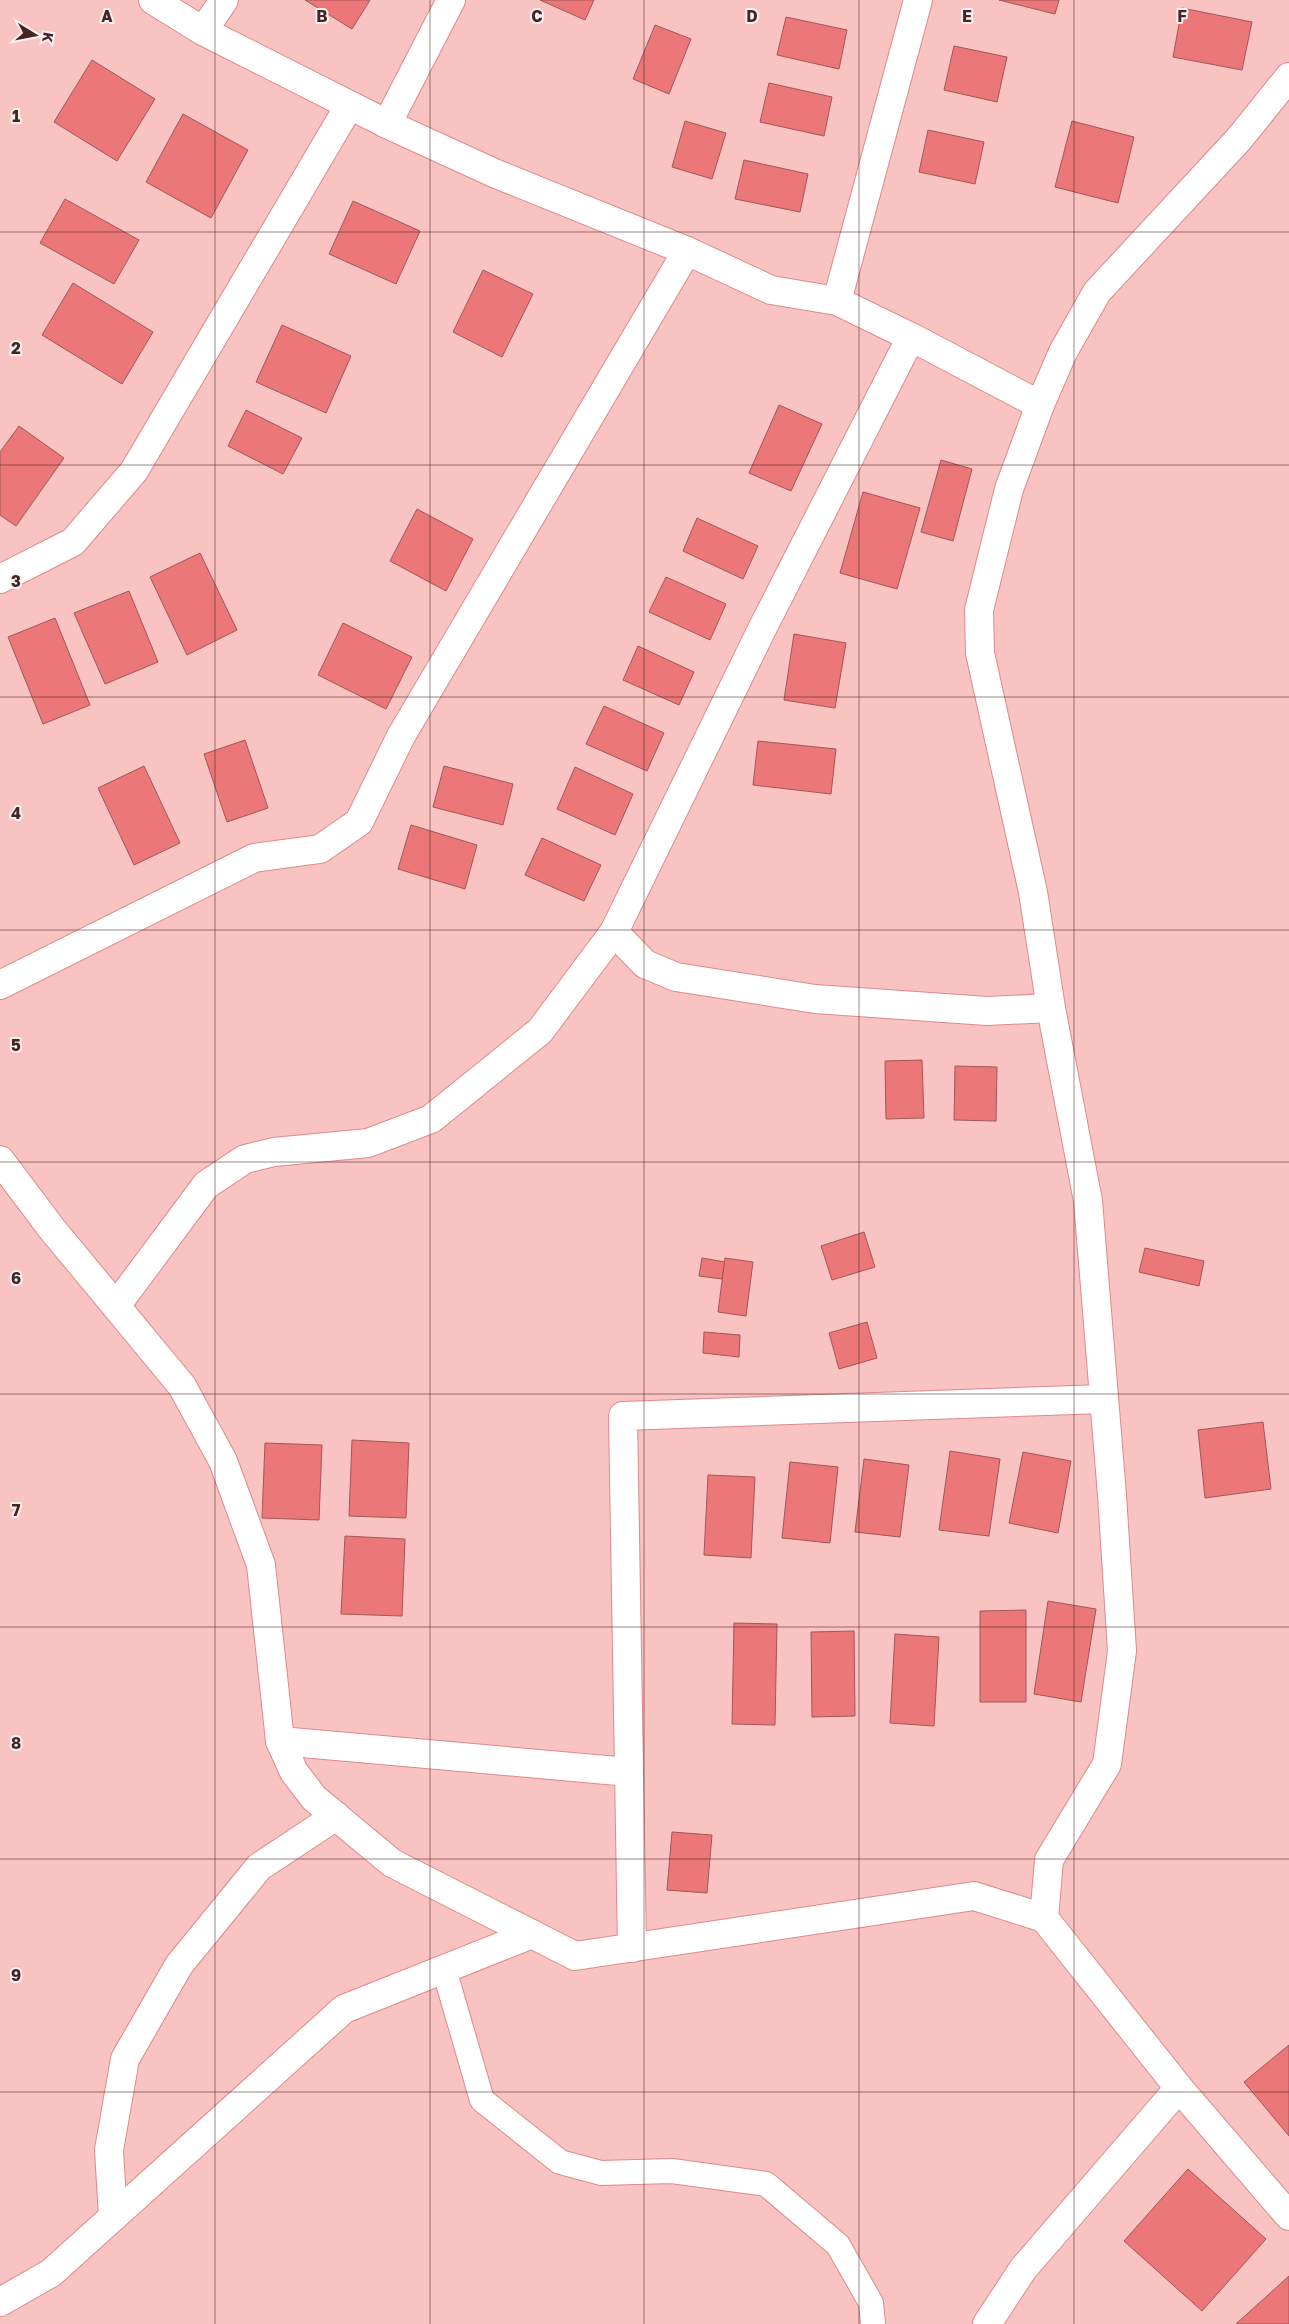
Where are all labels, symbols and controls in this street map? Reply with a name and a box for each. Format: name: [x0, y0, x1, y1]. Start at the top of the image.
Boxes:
text: A: [101, 6, 113, 26]
text: B: [316, 6, 328, 26]
text: C: [531, 6, 543, 26]
text: D: [746, 6, 758, 26]
text: E: [962, 6, 972, 26]
text: F: [1177, 6, 1187, 26]
north arrow: [10, 10, 60, 60]
text: K: [39, 31, 58, 44]
text: 1: [12, 106, 20, 126]
text: 2: [11, 338, 21, 358]
text: 3: [11, 571, 21, 591]
text: 4: [11, 803, 21, 823]
text: 5: [11, 1035, 21, 1055]
text: 6: [11, 1268, 21, 1288]
text: 7: [12, 1500, 21, 1520]
text: 8: [11, 1733, 21, 1753]
text: 9: [11, 1965, 21, 1985]

